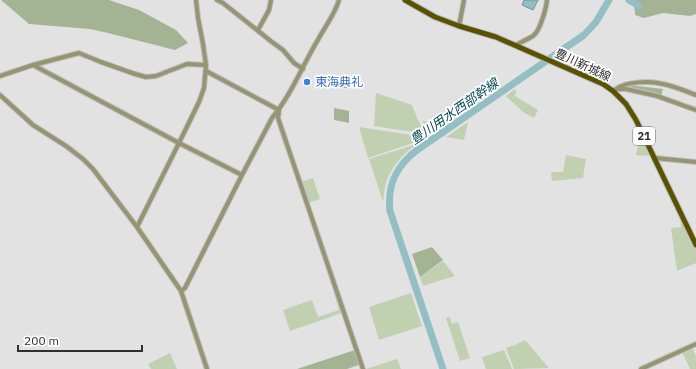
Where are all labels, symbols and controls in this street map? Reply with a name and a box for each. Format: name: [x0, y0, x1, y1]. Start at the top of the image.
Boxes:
street label: 豊川新城線: [553, 45, 614, 84]
water label: 豊川用水西部幹線: [407, 73, 503, 148]
place label: 東海典礼: [315, 74, 363, 89]
marker: 東海典礼: [302, 77, 312, 87]
road number: 21: [633, 127, 655, 145]
scale bar: [18, 327, 142, 353]
text: 200 m: [24, 333, 59, 348]

